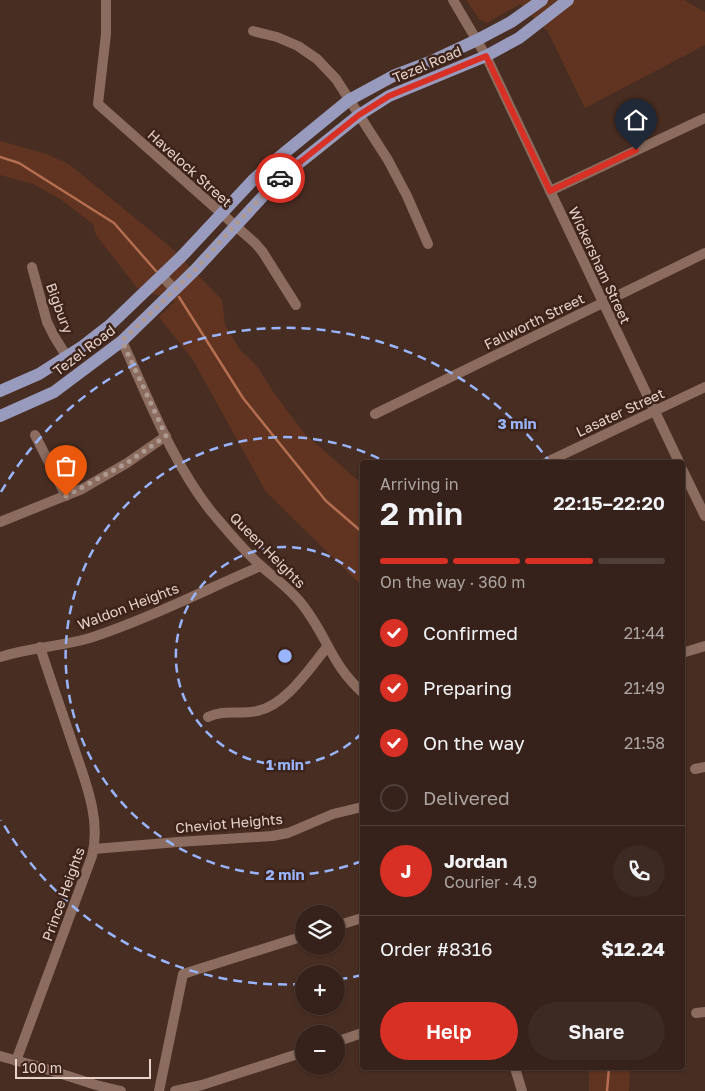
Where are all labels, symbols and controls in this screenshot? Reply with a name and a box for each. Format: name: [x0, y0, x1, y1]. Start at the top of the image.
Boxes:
street label: Tezel Road: [390, 42, 464, 86]
pin: [615, 99, 657, 150]
icon: home: [622, 106, 650, 134]
street label: Havelock Street: [144, 126, 236, 210]
courier: [255, 153, 305, 203]
icon: car: [266, 164, 294, 192]
street label: Wickersham Street: [565, 204, 635, 326]
street label: Bigbury: [43, 280, 77, 336]
street label: Fallworth Street: [481, 289, 587, 353]
street label: Tezel Road: [50, 321, 118, 379]
street label: Lasater Street: [573, 384, 667, 440]
text: 3 min: [497, 414, 537, 432]
pin: [45, 445, 87, 496]
icon: bag: [52, 452, 80, 480]
text: Arriving in: [380, 474, 459, 494]
text: 22:15–22:20: [553, 491, 665, 514]
text: 2 min: [380, 494, 463, 532]
street label: Queen Heights: [227, 509, 309, 591]
text: On the way · 360 m: [380, 572, 525, 592]
street label: Waldon Heights: [75, 579, 181, 633]
icon: check: [380, 619, 408, 647]
text: Confirmed: [423, 621, 518, 644]
text: 21:44: [624, 623, 665, 643]
centre of rings: [276, 647, 294, 665]
icon: check: [380, 674, 408, 702]
text: Preparing: [423, 676, 512, 699]
text: 21:49: [624, 678, 665, 698]
icon: check: [380, 729, 408, 757]
text: On the way: [423, 731, 525, 754]
text: 21:58: [624, 733, 665, 753]
text: 1 min: [266, 755, 304, 773]
text: Delivered: [423, 786, 510, 809]
street label: Cheviot Heights: [175, 810, 283, 836]
street label: Prince Heights: [38, 845, 88, 943]
button: phone: [613, 845, 665, 897]
text: Jordan: [444, 849, 508, 872]
text: J: [401, 859, 411, 882]
text: 2 min: [265, 865, 305, 883]
text: Courier · 4.9: [444, 872, 537, 892]
map controls: [295, 905, 345, 1075]
button: layers: [295, 905, 345, 955]
text: Order #8316: [380, 937, 492, 960]
text: $12.24: [601, 937, 665, 960]
button: +: [295, 965, 345, 1015]
button: Help: [380, 1002, 518, 1060]
button: Share: [528, 1002, 665, 1060]
button: −: [295, 1025, 345, 1075]
scale bar: [15, 1056, 151, 1079]
text: 100 m: [22, 1059, 62, 1076]

